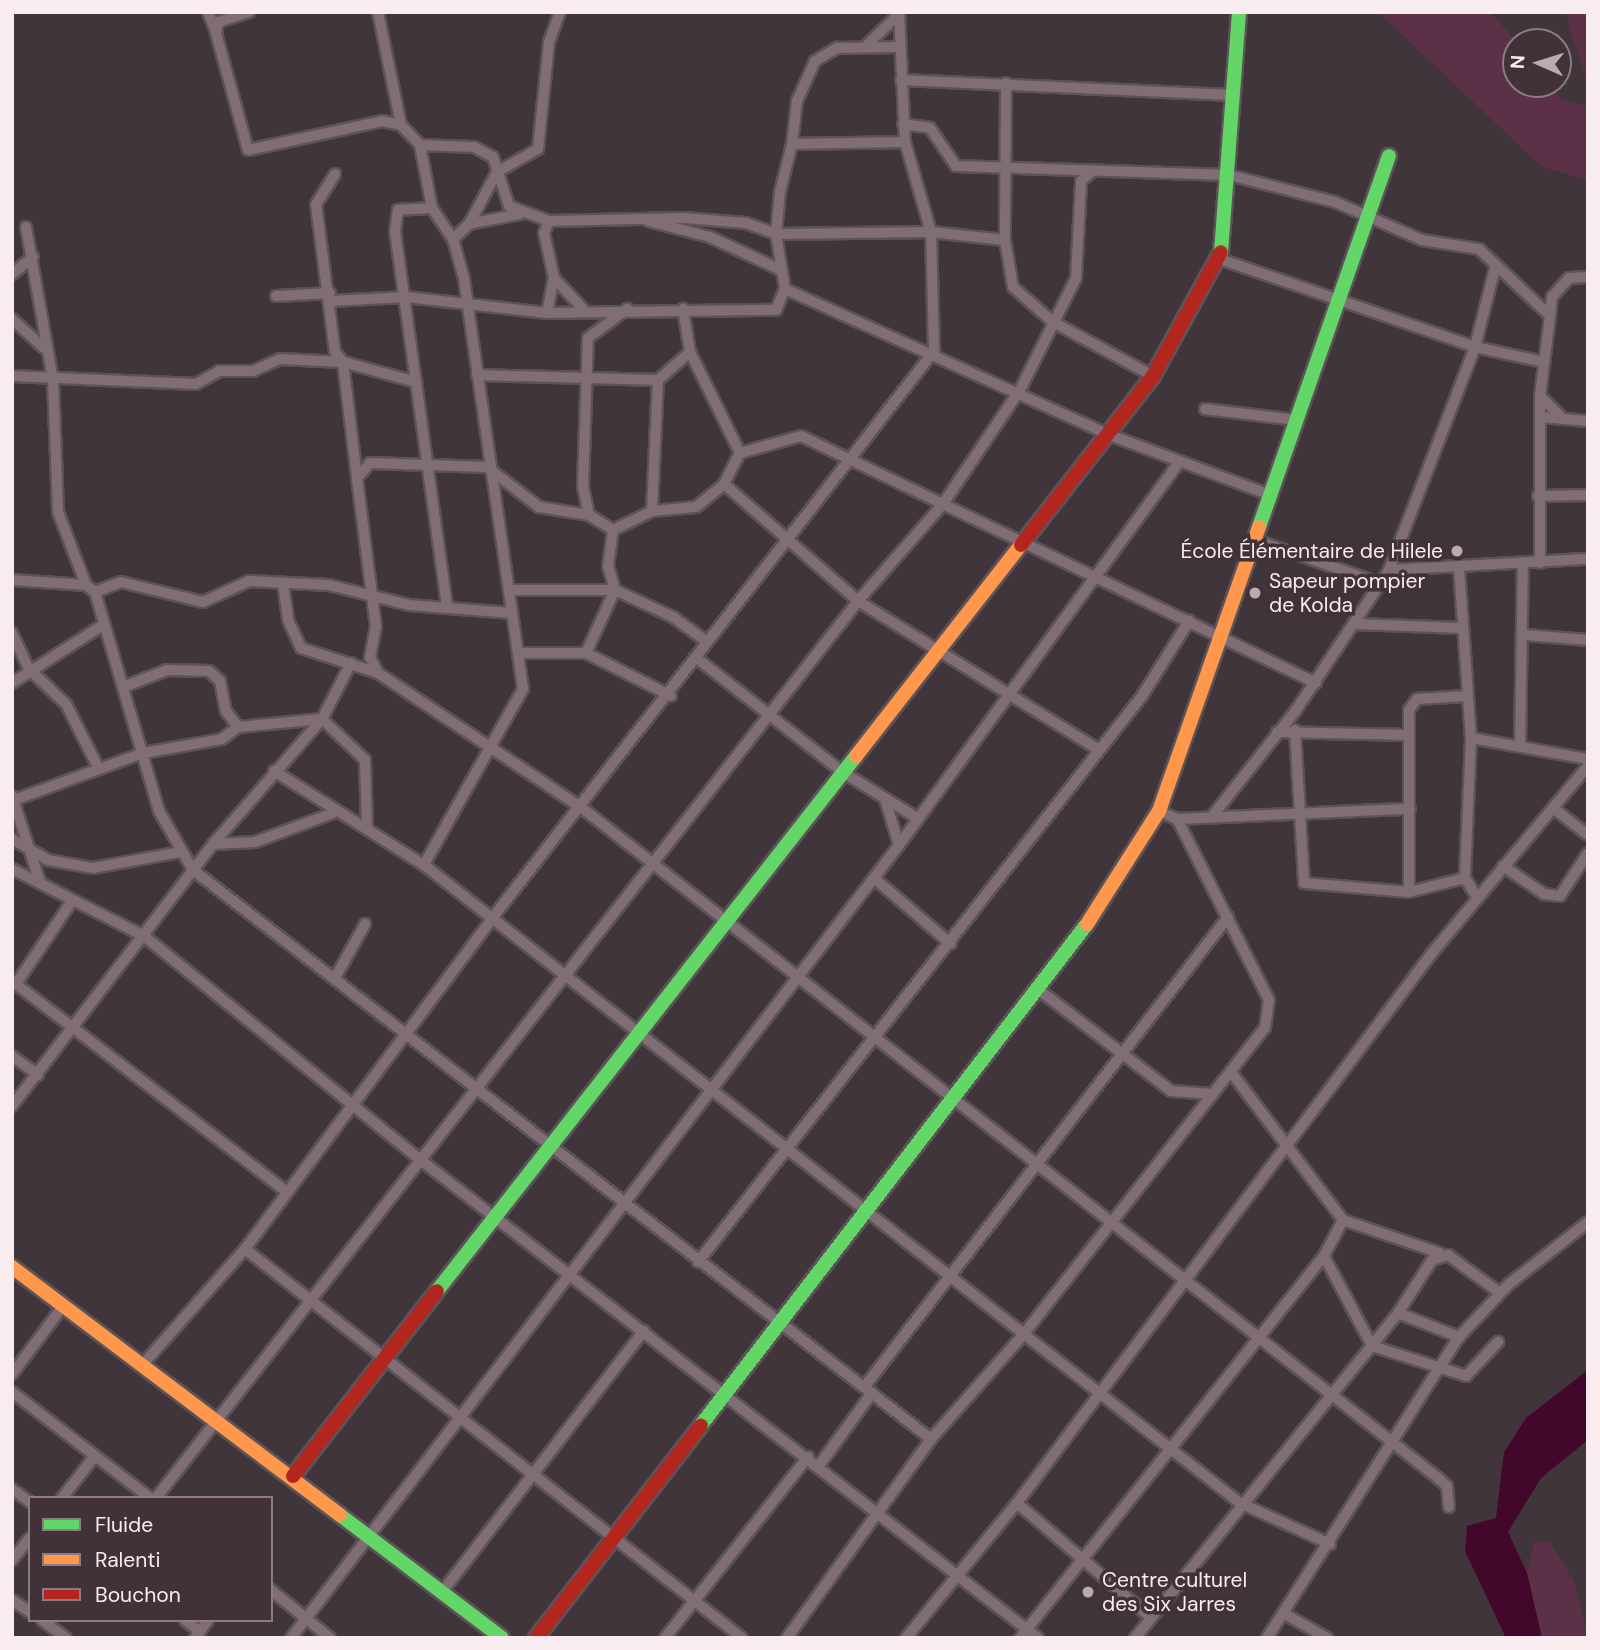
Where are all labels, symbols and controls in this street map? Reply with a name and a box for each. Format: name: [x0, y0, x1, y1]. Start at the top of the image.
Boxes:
north arrow: [1502, 28, 1572, 98]
text: N: [1505, 54, 1530, 70]
place label: École Élémentaire de Hilele: [1180, 538, 1443, 564]
marker: École Élémentaire de Hilele: [1449, 543, 1465, 559]
place label: Sapeur pompier de Kolda: [1269, 568, 1425, 618]
marker: Sapeur pompier de Kolda: [1247, 585, 1263, 601]
legend: [28, 1496, 273, 1622]
text: Fluide: [95, 1511, 153, 1539]
text: Ralenti: [95, 1546, 161, 1574]
place label: Centre culturel des Six Jarres: [1102, 1567, 1247, 1617]
text: Bouchon: [95, 1581, 181, 1609]
marker: Centre culturel des Six Jarres: [1080, 1584, 1096, 1600]

